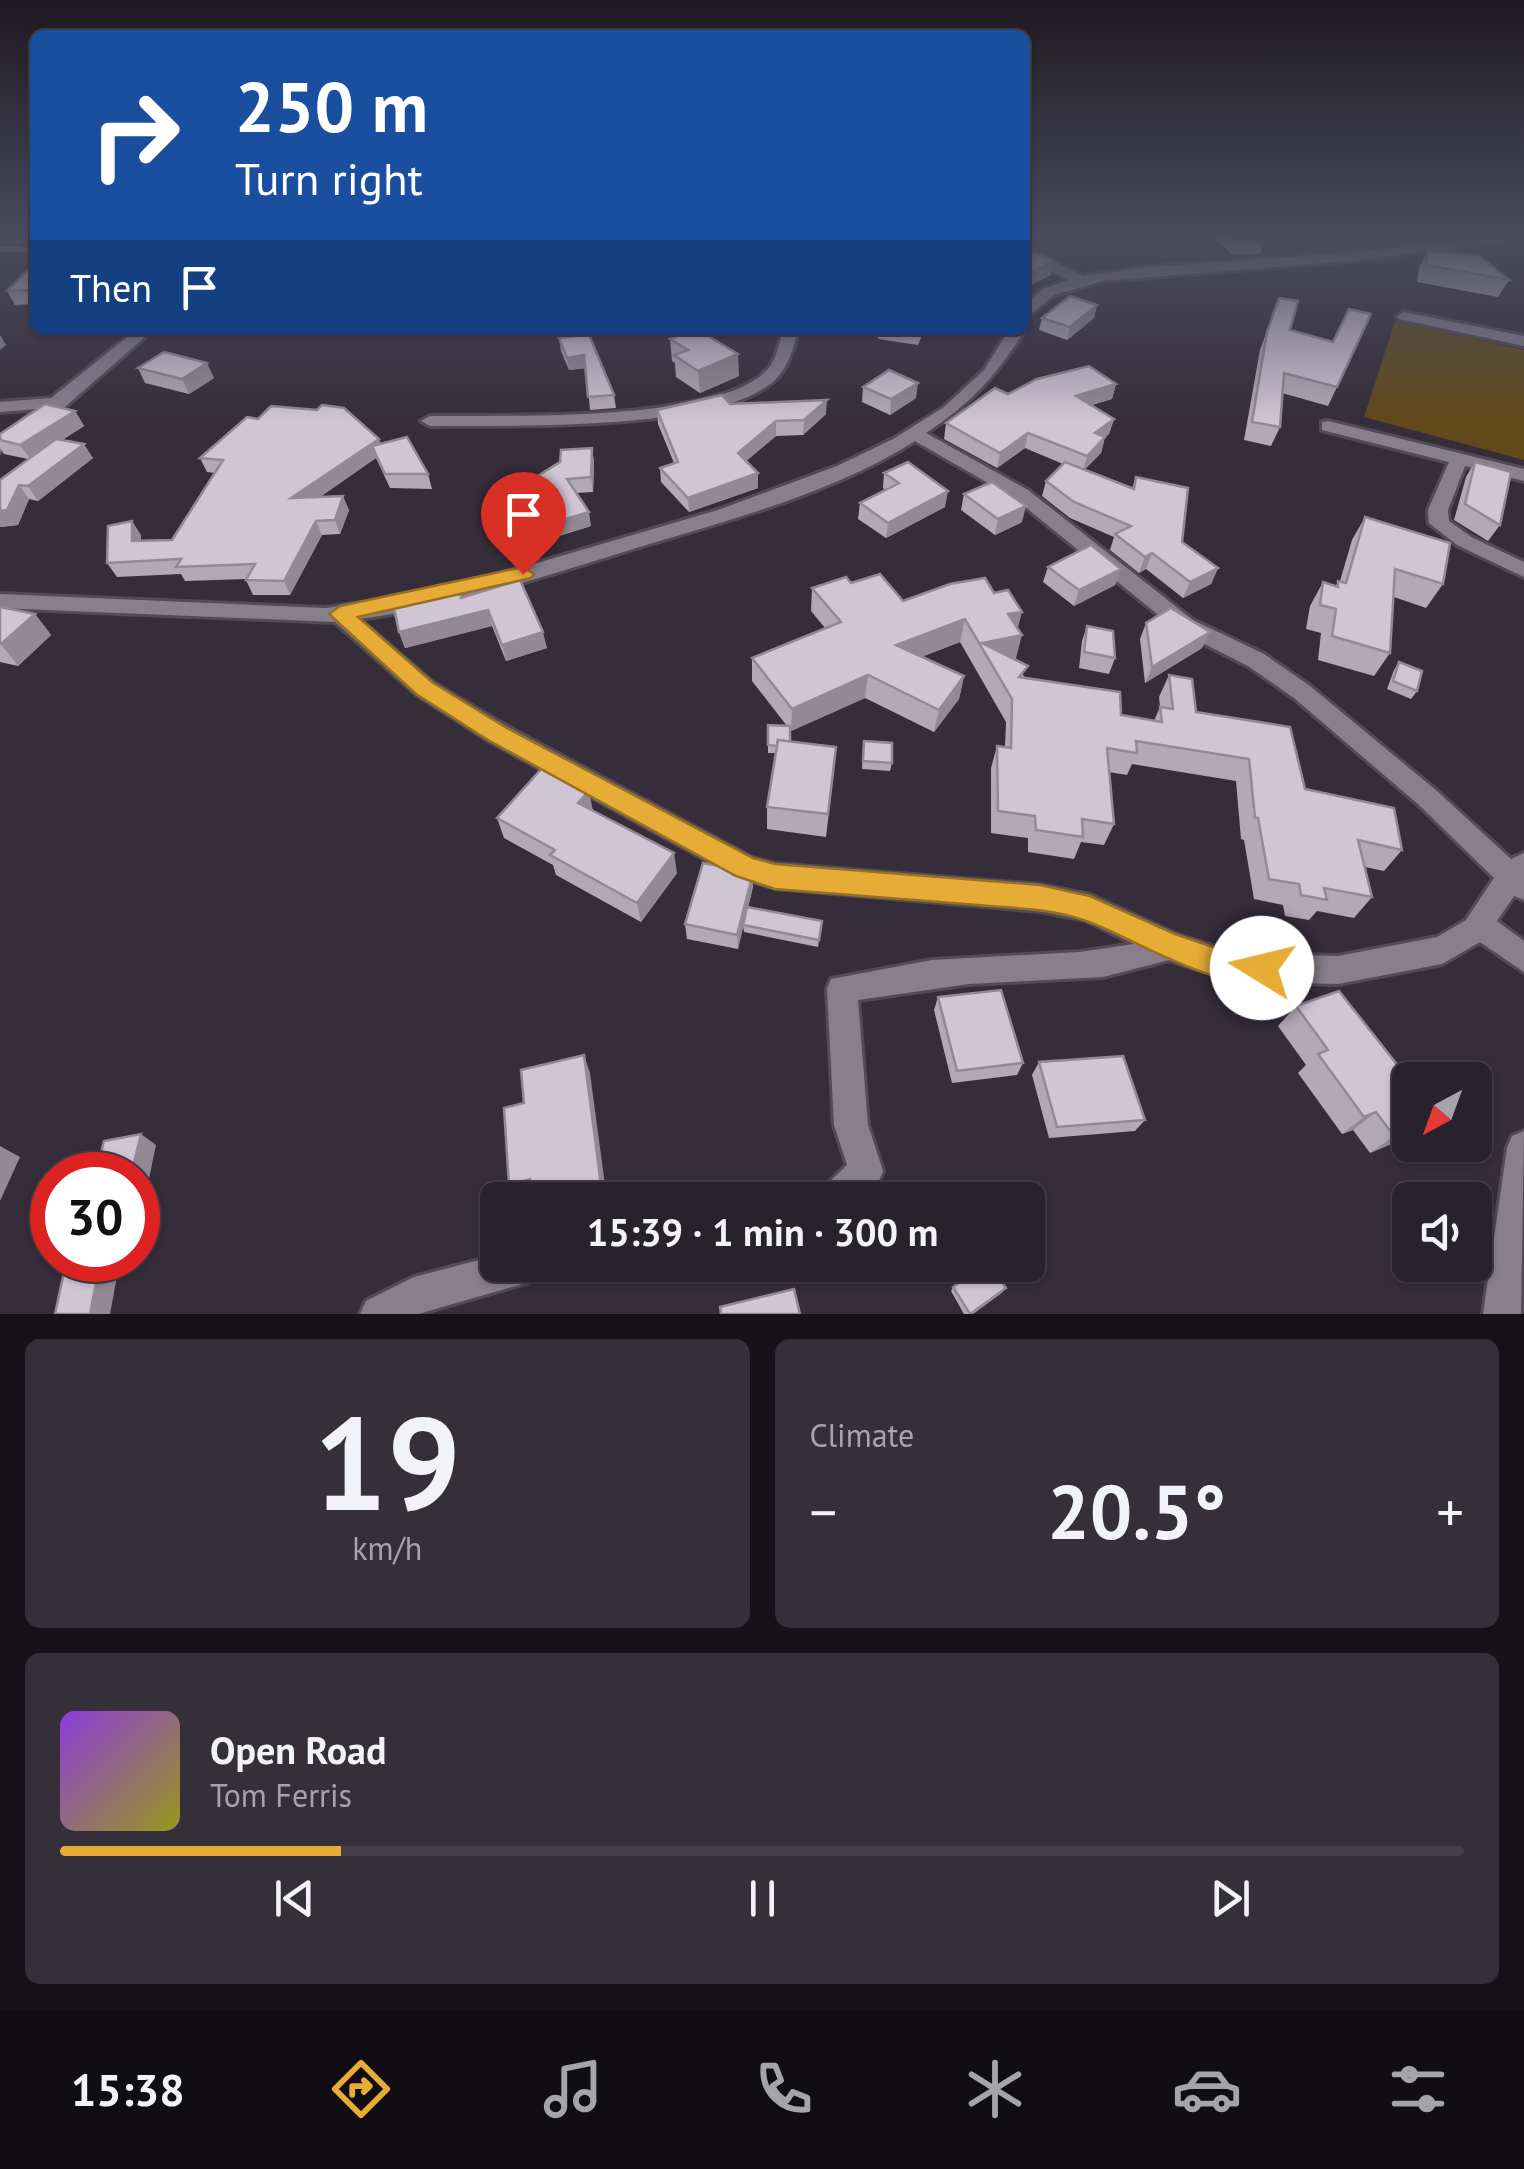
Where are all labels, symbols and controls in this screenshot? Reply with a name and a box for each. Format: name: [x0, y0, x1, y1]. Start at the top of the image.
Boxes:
text: 250 m: [235, 61, 428, 151]
icon: right: [70, 70, 200, 200]
text: Turn right: [235, 149, 423, 207]
icon: arrive: [172, 260, 227, 315]
text: Then: [70, 263, 152, 312]
pin: [481, 472, 566, 575]
icon: arrive: [496, 487, 551, 542]
position arrow: [1210, 916, 1314, 1020]
north arrow: [1392, 1062, 1492, 1162]
map controls: [1392, 1062, 1492, 1282]
speed limit sign: 30: [30, 1152, 160, 1282]
button: sound: [1392, 1182, 1492, 1282]
text: 15:39 · 1 min · 300 m: [587, 1207, 938, 1256]
text: 19: [314, 1378, 461, 1546]
text: Climate: [810, 1414, 914, 1456]
text: 20.5°: [1047, 1463, 1226, 1560]
text: −: [810, 1476, 837, 1547]
text: +: [1436, 1476, 1464, 1547]
text: km/h: [352, 1527, 422, 1569]
text: Open Road: [210, 1725, 386, 1774]
text: Tom Ferris: [210, 1774, 352, 1816]
icon: previous: [267, 1871, 322, 1926]
icon: pause: [735, 1871, 790, 1926]
icon: next: [1203, 1871, 1258, 1926]
icon: directions: [326, 2054, 396, 2124]
icon: music: [538, 2054, 608, 2124]
icon: phone: [749, 2054, 819, 2124]
icon: climate: [960, 2054, 1030, 2124]
icon: car: [1172, 2054, 1242, 2124]
icon: filters: [1383, 2054, 1453, 2124]
text: 15:38: [71, 2060, 185, 2118]

